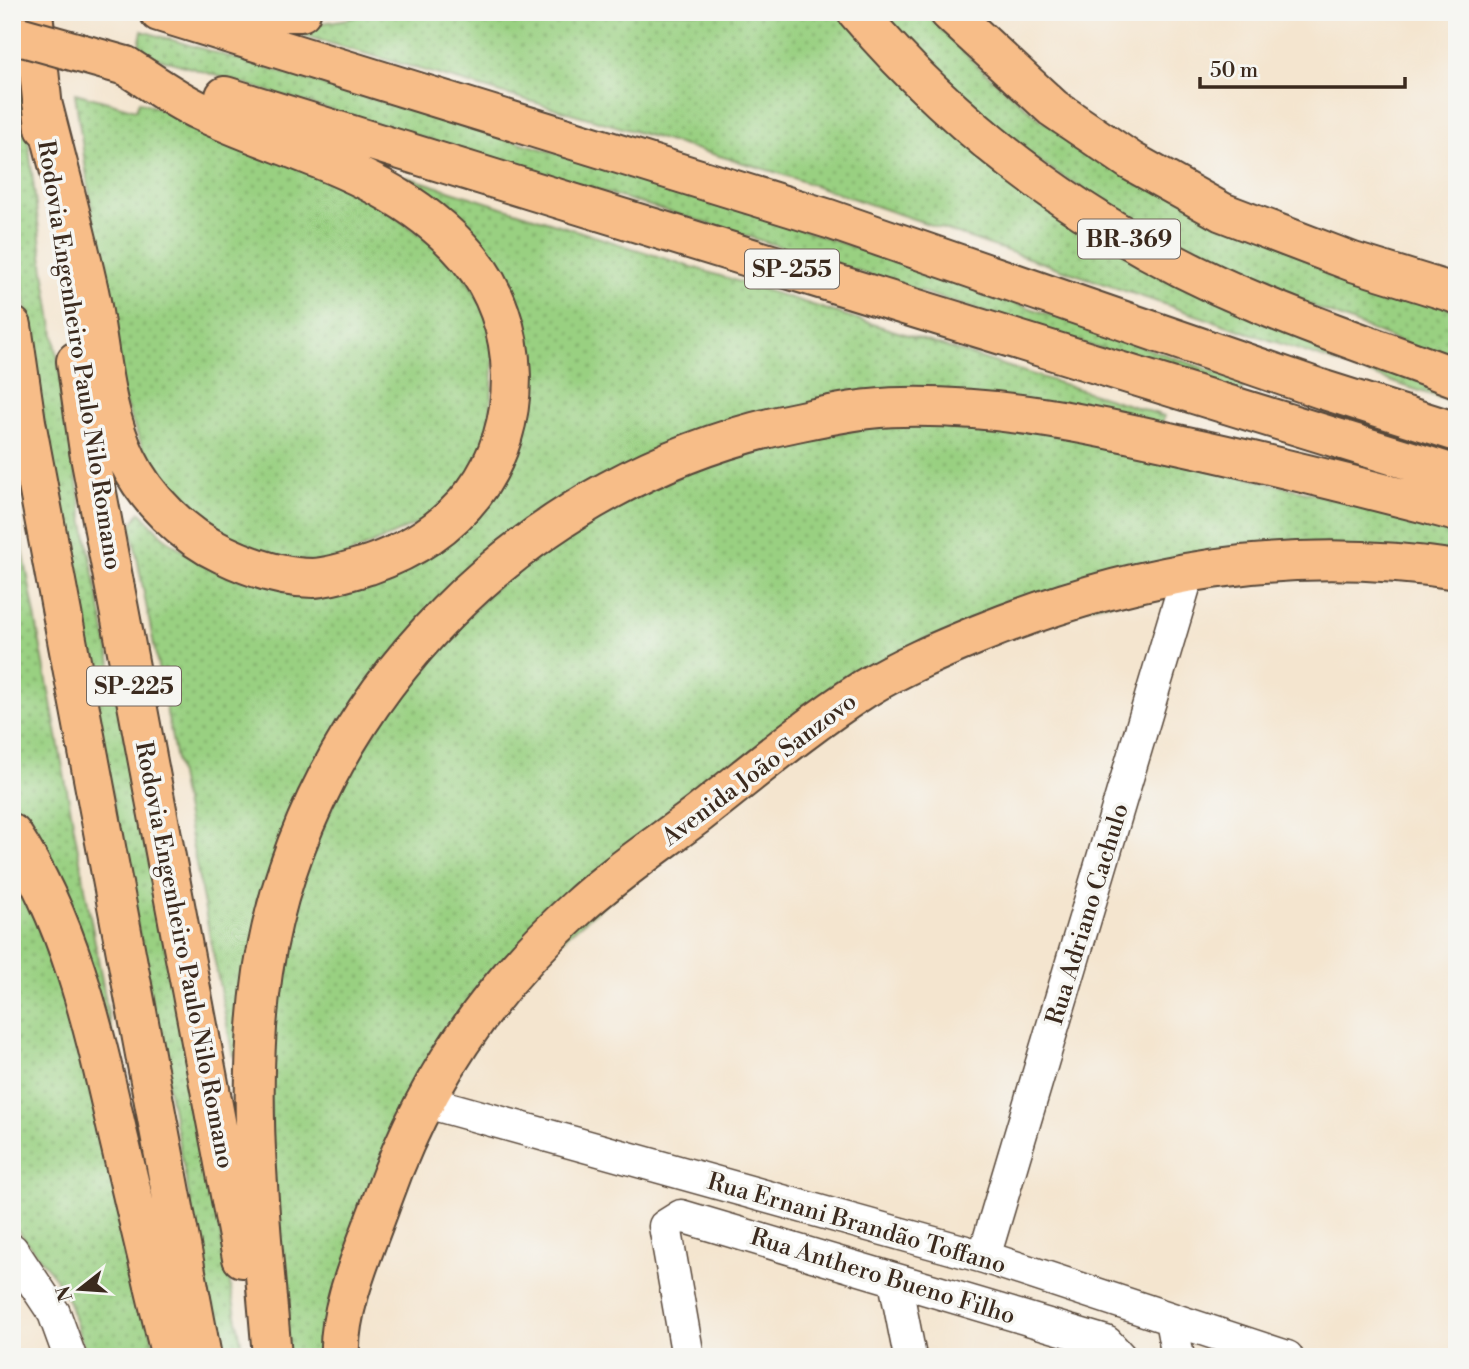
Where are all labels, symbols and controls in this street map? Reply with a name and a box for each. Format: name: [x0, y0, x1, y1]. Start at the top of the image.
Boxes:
scale bar: [1200, 46, 1404, 90]
text: 50 m: [1210, 58, 1258, 84]
street label: Rodovia Engenheiro Paulo Nilo Romano: [30, 138, 128, 572]
road number: BR-369: [1078, 220, 1180, 258]
road number: SP-255: [745, 250, 839, 288]
road number: SP-225: [87, 666, 181, 706]
street label: Avenida João Sanzovo: [656, 687, 863, 853]
street label: Rodovia Engenheiro Paulo Nilo Romano: [128, 739, 240, 1171]
street label: Rua Adriano Cachulo: [1040, 800, 1136, 1029]
street label: Rua Ernani Brandão Toffano: [704, 1167, 1010, 1281]
street label: Rua Anthero Bueno Filho: [747, 1222, 1019, 1332]
north arrow: [46, 1254, 116, 1324]
text: N: [51, 1283, 78, 1304]

